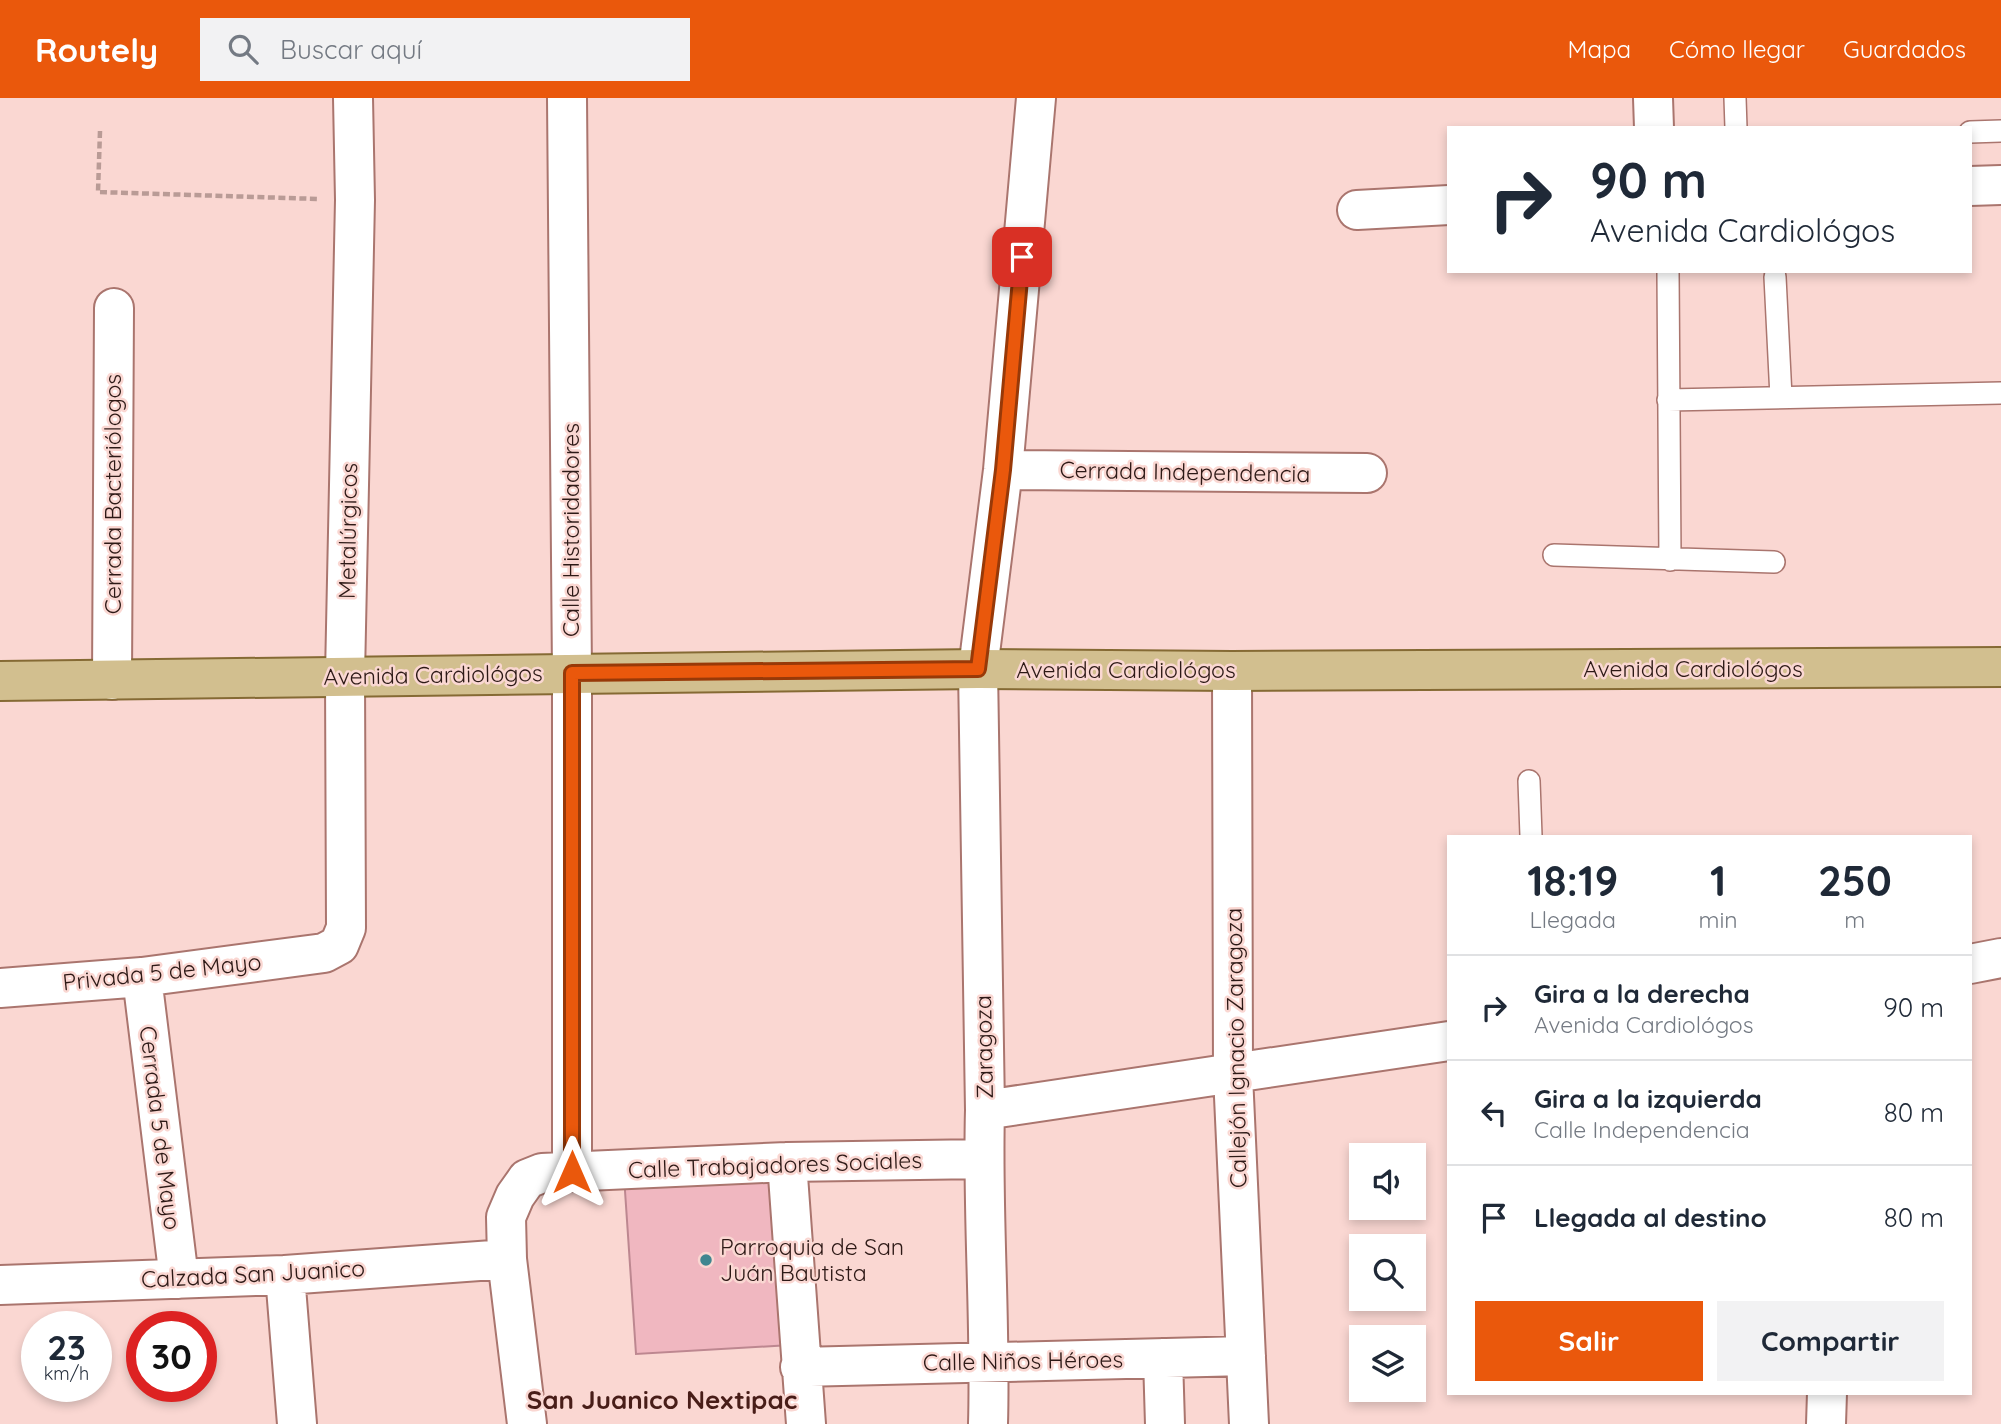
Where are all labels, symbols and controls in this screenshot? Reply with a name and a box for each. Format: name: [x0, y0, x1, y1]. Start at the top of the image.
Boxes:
search box: [200, 18, 690, 81]
text: Routely: [35, 29, 158, 70]
icon: search: [224, 30, 262, 68]
text: Buscar aquí: [280, 33, 422, 66]
text: Mapa: [1568, 34, 1631, 64]
text: Cómo llegar: [1669, 34, 1805, 64]
text: Guardados: [1843, 34, 1966, 64]
text: 90 m: [1590, 149, 1707, 210]
icon: right: [1475, 154, 1566, 245]
text: Avenida Cardiológos: [1590, 210, 1895, 250]
pin: [992, 227, 1052, 287]
icon: arrive: [1003, 238, 1041, 276]
street label: Cerrada Bacteriólogos: [98, 374, 127, 614]
street label: Calle Historidadores: [556, 423, 585, 637]
street label: Cerrada Independencia: [1059, 455, 1311, 488]
street label: Metalúrgicos: [332, 463, 363, 599]
street label: Avenida Cardiológos: [1583, 654, 1803, 683]
street label: Avenida Cardiológos: [1016, 655, 1236, 684]
street label: Avenida Cardiológos: [323, 658, 543, 691]
text: 18:19: [1527, 854, 1618, 907]
text: 1: [1710, 854, 1726, 907]
text: 250: [1818, 854, 1892, 907]
text: Llegada: [1530, 905, 1616, 934]
text: min: [1698, 905, 1738, 934]
text: m: [1844, 905, 1865, 934]
street label: Callejón Ignacio Zaragoza: [1219, 908, 1252, 1188]
street label: Privada 5 de Mayo: [61, 947, 263, 996]
text: Gira a la derecha: [1534, 977, 1750, 1010]
icon: right: [1475, 989, 1513, 1027]
text: 90 m: [1883, 991, 1944, 1024]
street label: Zaragoza: [968, 995, 999, 1099]
text: Avenida Cardiológos: [1534, 1010, 1753, 1039]
street label: Cerrada 5 de Mayo: [134, 1024, 187, 1232]
text: Gira a la izquierda: [1534, 1082, 1762, 1115]
icon: left: [1475, 1094, 1513, 1132]
text: 80 m: [1884, 1096, 1944, 1129]
text: Calle Independencia: [1534, 1115, 1750, 1144]
position arrow: [535, 1135, 609, 1209]
map controls: [1349, 1143, 1426, 1402]
button: sound: [1349, 1143, 1426, 1220]
street label: Calle Trabajadores Sociales: [627, 1145, 923, 1184]
icon: arrive: [1475, 1199, 1513, 1237]
text: Llegada al destino: [1534, 1201, 1767, 1234]
text: 80 m: [1884, 1201, 1944, 1234]
place label: Parroquia de San Juán Bautista: [720, 1232, 904, 1287]
button: search: [1349, 1234, 1426, 1311]
marker: Parroquia de San Juán Bautista: [698, 1252, 714, 1268]
street label: Calzada San Juanico: [140, 1253, 366, 1294]
button: Salir: [1475, 1301, 1703, 1381]
button: Compartir: [1717, 1301, 1944, 1381]
speed limit sign: 30: [126, 1311, 217, 1402]
text: 23: [47, 1325, 86, 1369]
button: layers: [1349, 1325, 1426, 1402]
street label: Calle Niños Héroes: [923, 1344, 1123, 1377]
text: km/h: [44, 1362, 89, 1385]
district label: San Juanico Nextipac: [527, 1383, 797, 1416]

